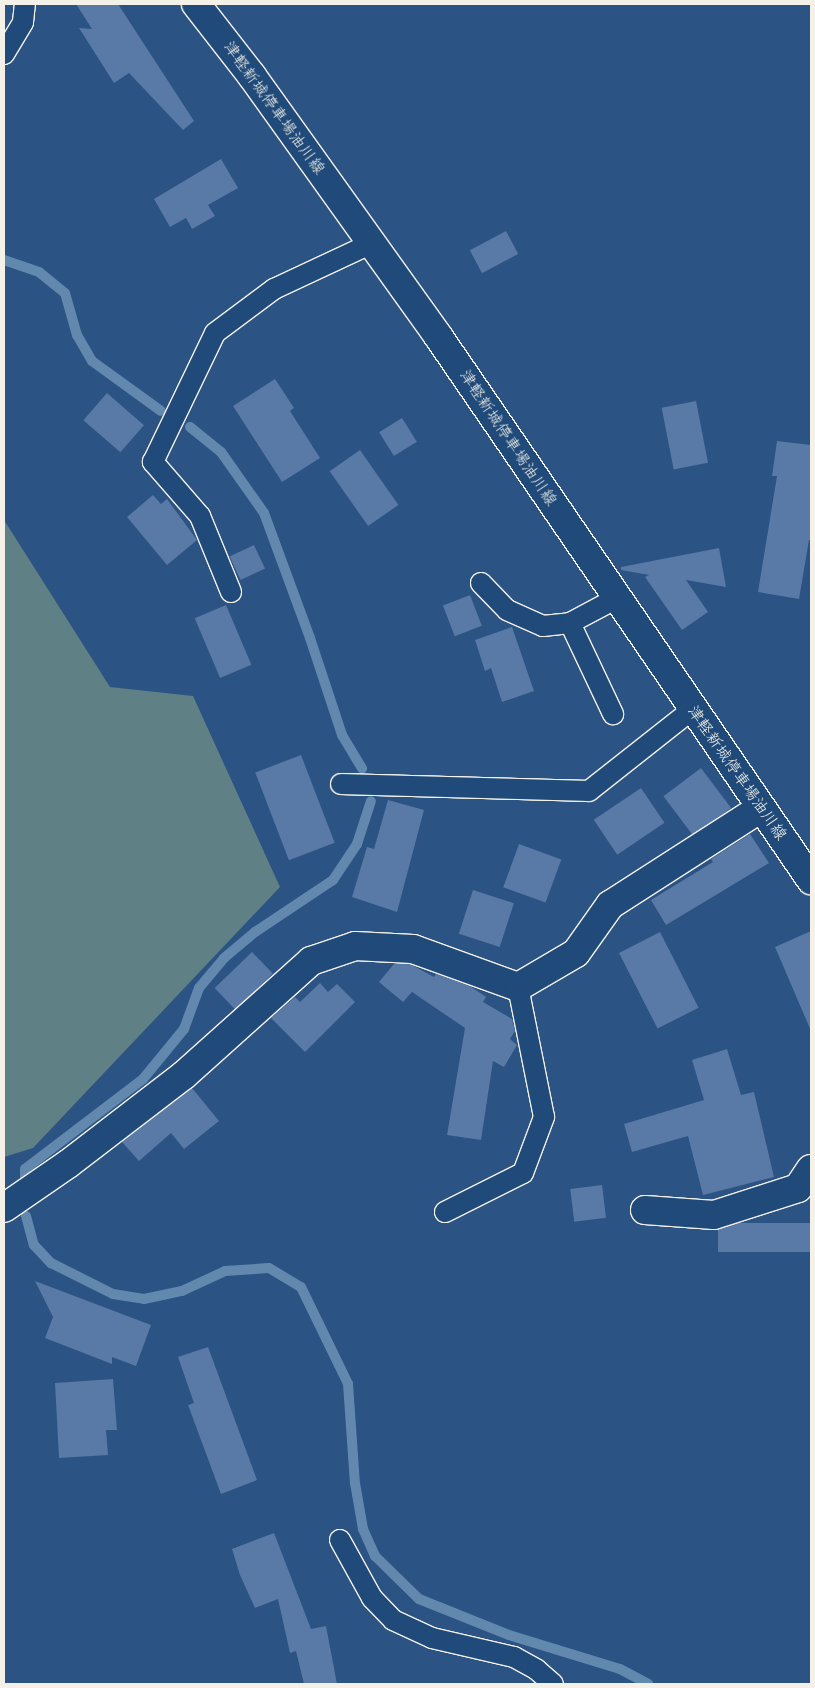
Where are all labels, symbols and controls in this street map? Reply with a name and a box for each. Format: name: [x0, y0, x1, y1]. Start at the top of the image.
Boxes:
street label: 津軽新城停車場油川線: [219, 38, 329, 178]
street label: 津軽新城停車場油川線: [455, 366, 561, 510]
street label: 津軽新城停車場油川線: [683, 702, 791, 844]

